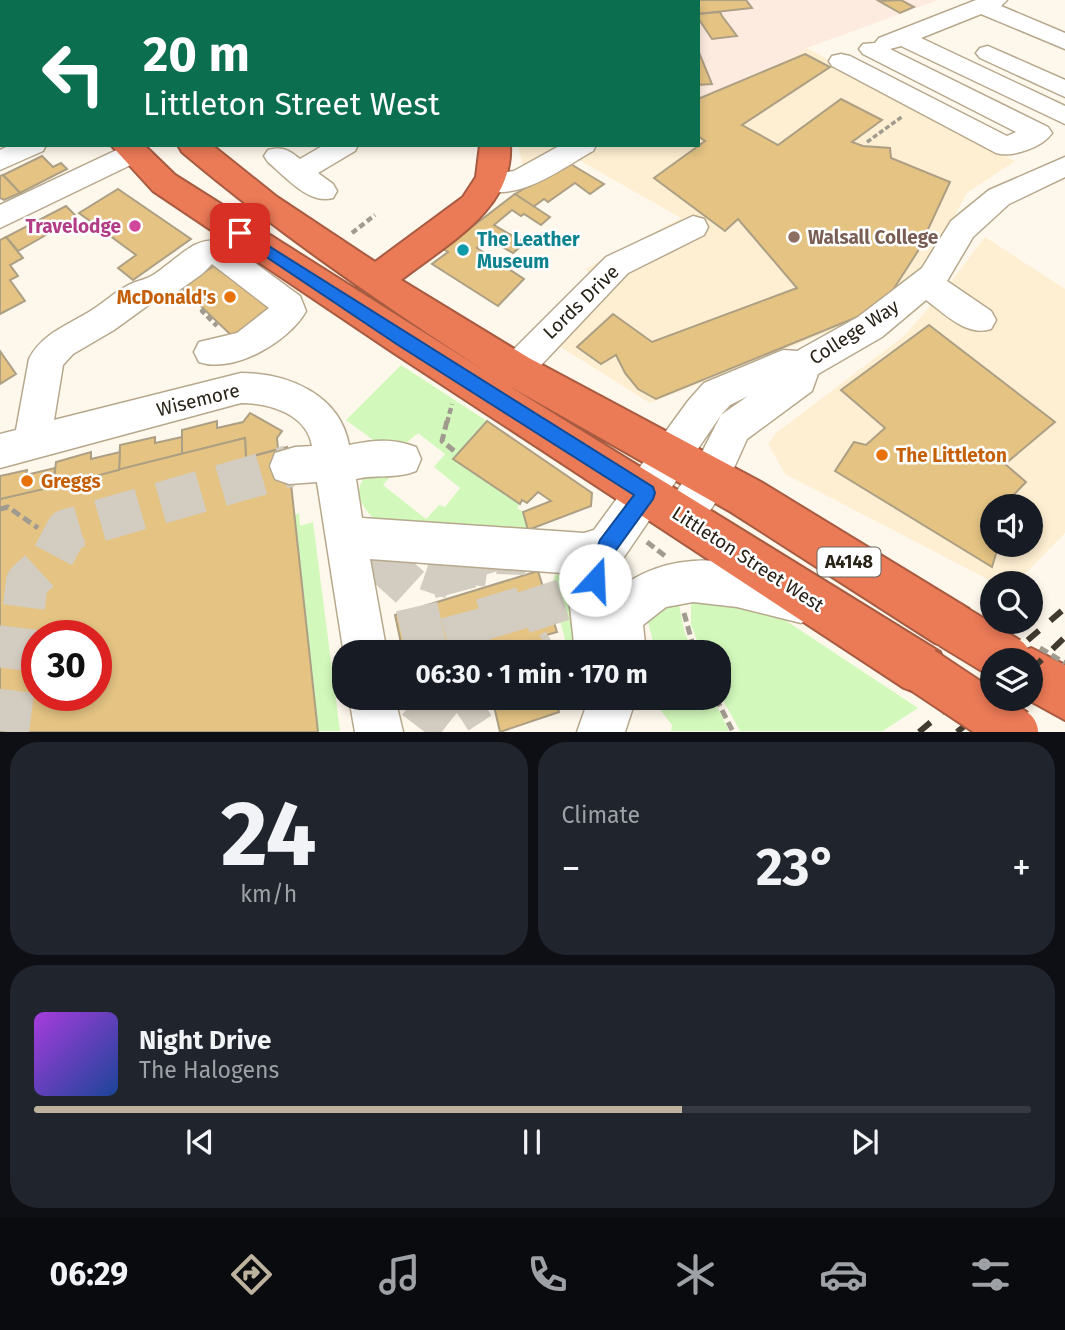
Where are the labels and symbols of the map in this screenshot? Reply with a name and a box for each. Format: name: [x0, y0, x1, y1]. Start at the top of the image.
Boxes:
pin: [210, 203, 270, 263]
place label: Travelodge: [26, 215, 121, 238]
marker: Travelodge: [127, 218, 143, 234]
place label: Walsall College: [808, 226, 938, 249]
place label: The Leather Museum: [477, 228, 580, 273]
marker: Walsall College: [786, 229, 802, 245]
marker: The Leather Museum: [455, 242, 471, 258]
street label: Lords Drive: [538, 260, 624, 344]
place label: McDonald's: [117, 286, 216, 309]
marker: McDonald's: [222, 289, 238, 305]
street label: College Way: [805, 294, 904, 369]
street label: Wisemore: [154, 379, 242, 421]
place label: The Littleton: [896, 444, 1007, 467]
marker: The Littleton: [874, 447, 890, 463]
place label: Greggs: [41, 470, 101, 493]
marker: Greggs: [19, 473, 35, 489]
street label: Littleton Street West: [668, 501, 828, 617]
position arrow: [558, 543, 632, 617]
road number: A4148: [818, 548, 880, 576]
speed limit sign: 30: [21, 620, 112, 711]

